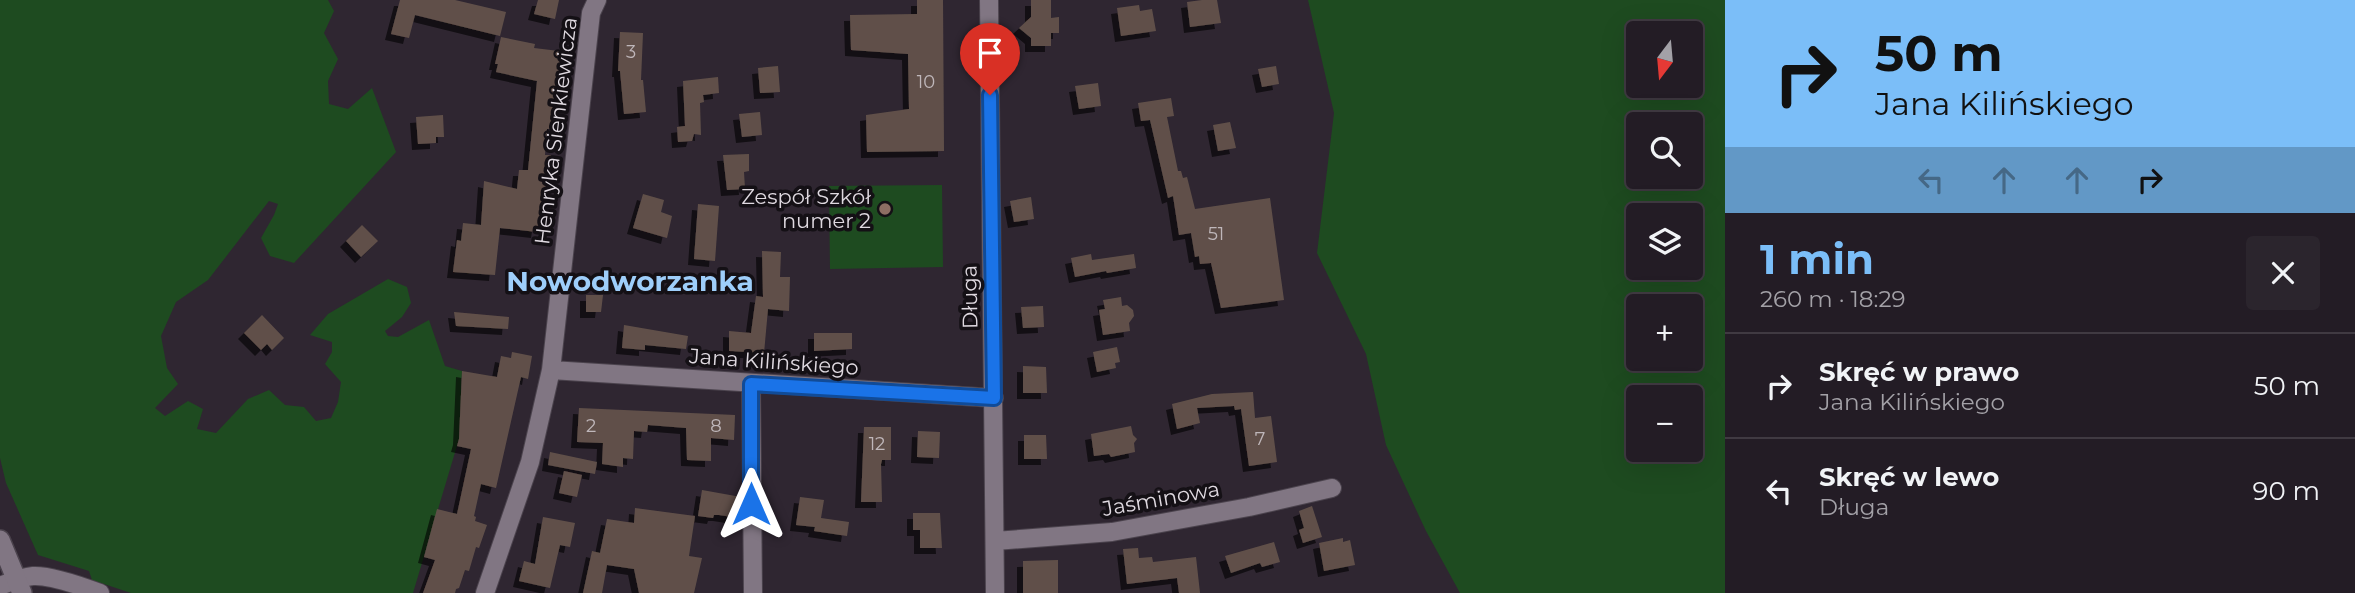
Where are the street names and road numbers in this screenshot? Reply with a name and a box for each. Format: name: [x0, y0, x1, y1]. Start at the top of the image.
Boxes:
street label: Henryka Sienkiewicza: [529, 16, 582, 246]
street label: Długa: [956, 265, 983, 329]
street label: Jana Kilińskiego: [687, 343, 860, 380]
street label: Jaśminowa: [1099, 476, 1221, 521]

